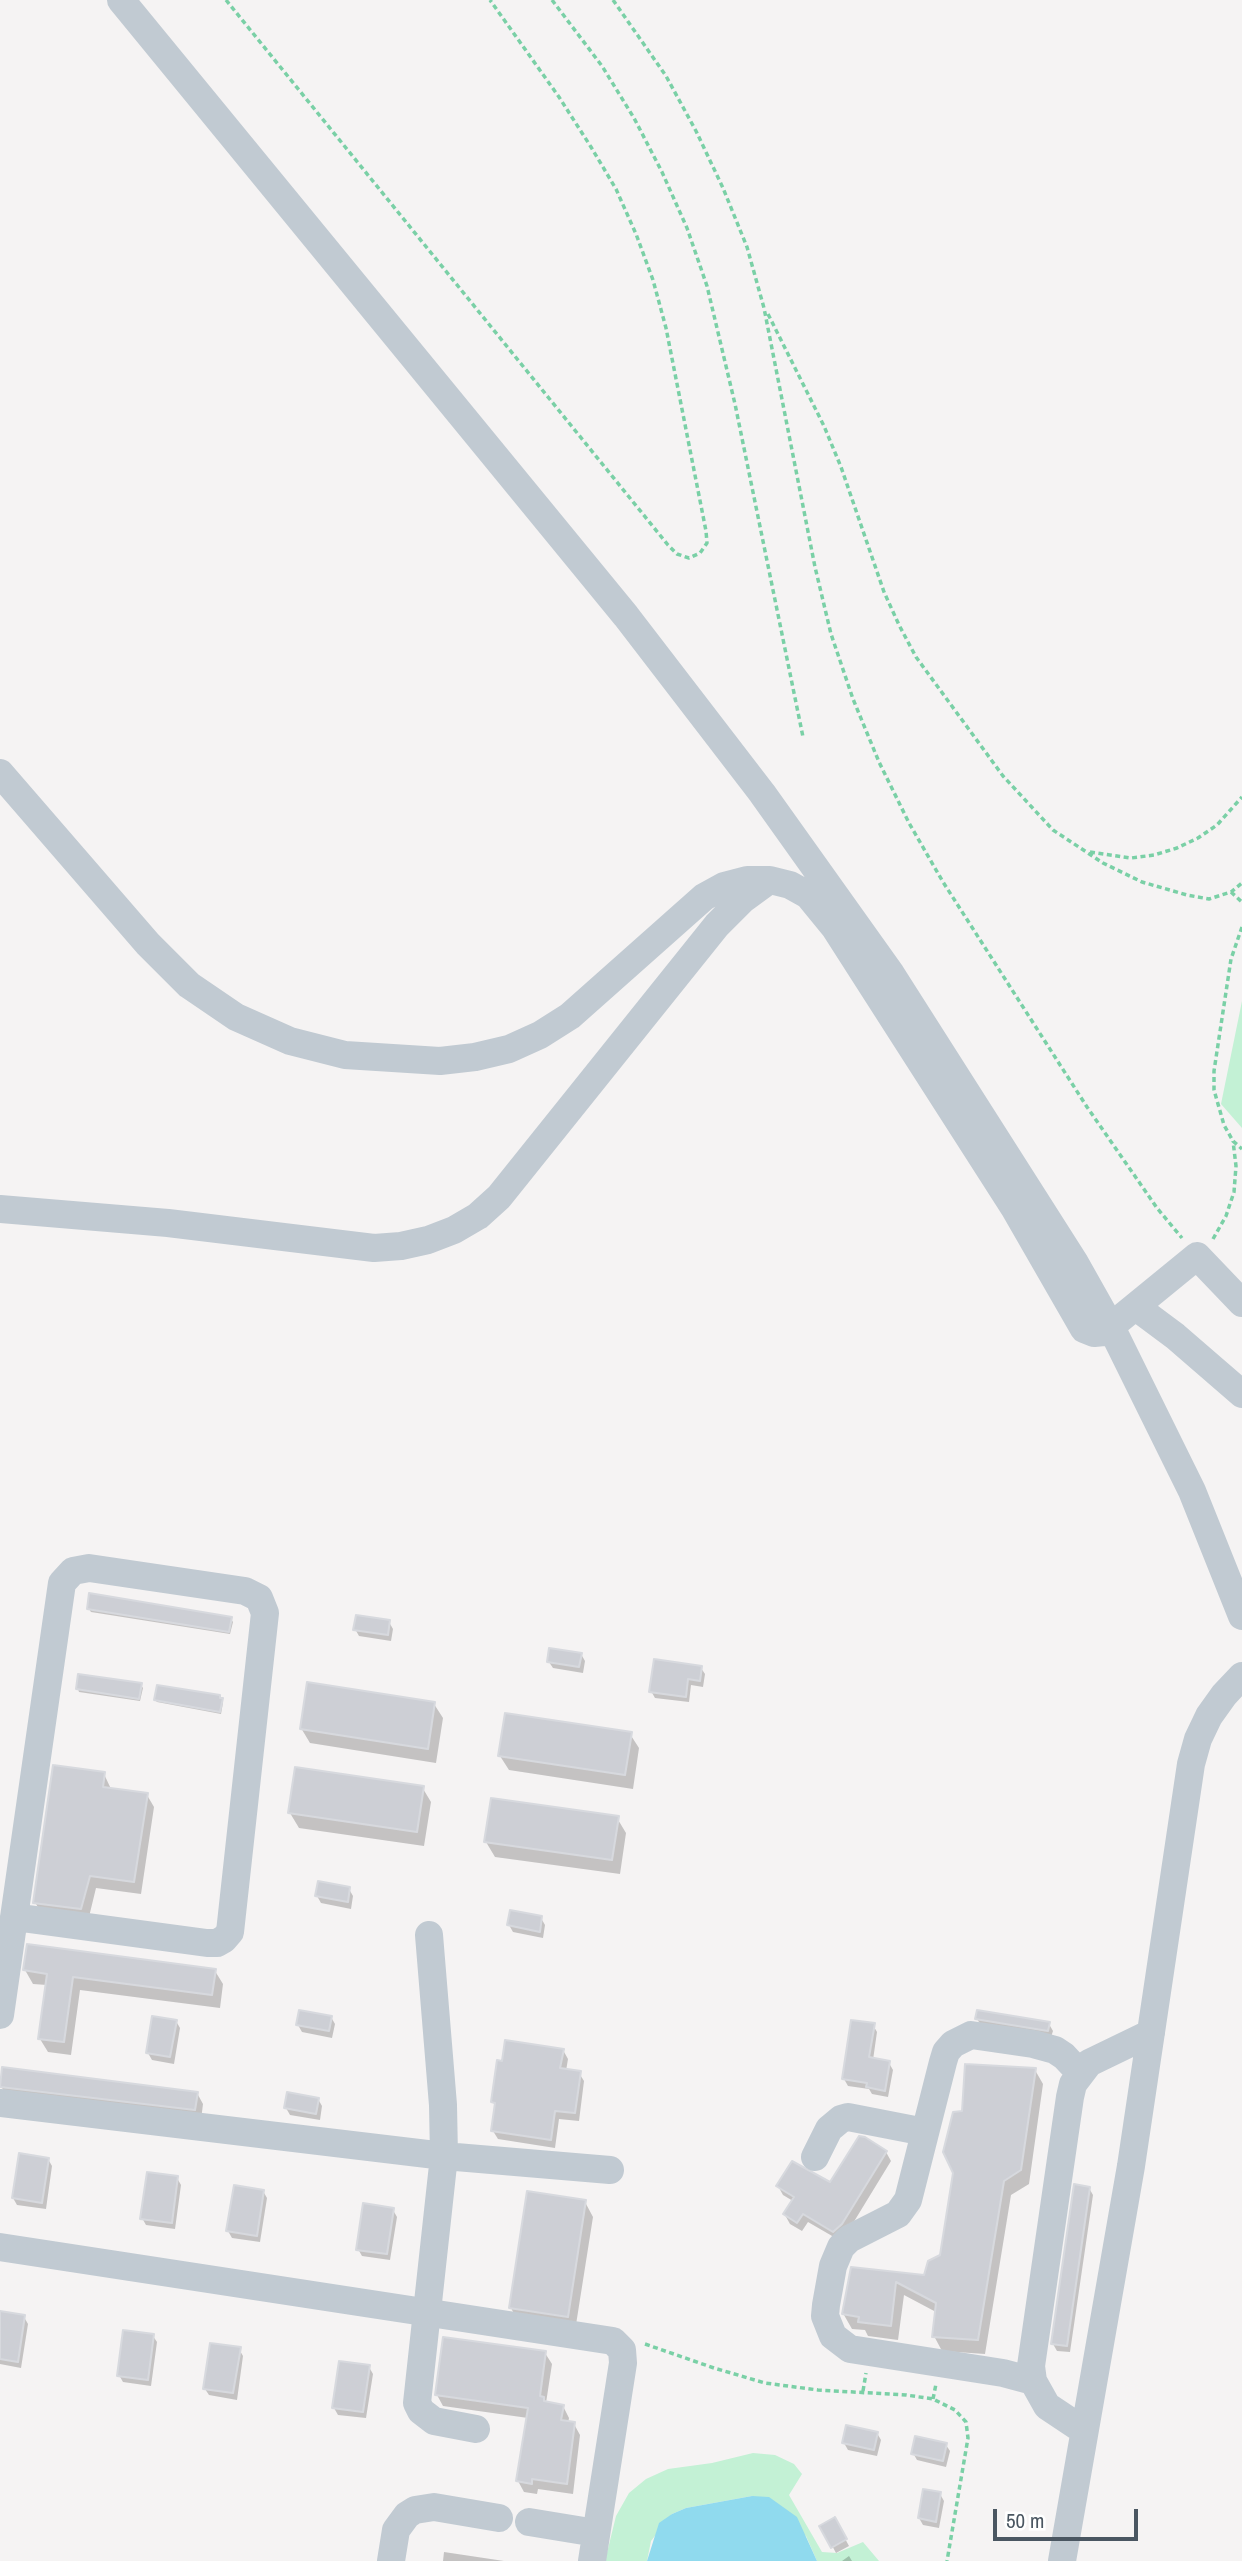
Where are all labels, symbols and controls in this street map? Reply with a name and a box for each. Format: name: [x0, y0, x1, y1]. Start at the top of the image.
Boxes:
scale bar: [997, 2494, 1142, 2538]
text: 50 m: [1006, 2506, 1044, 2535]

